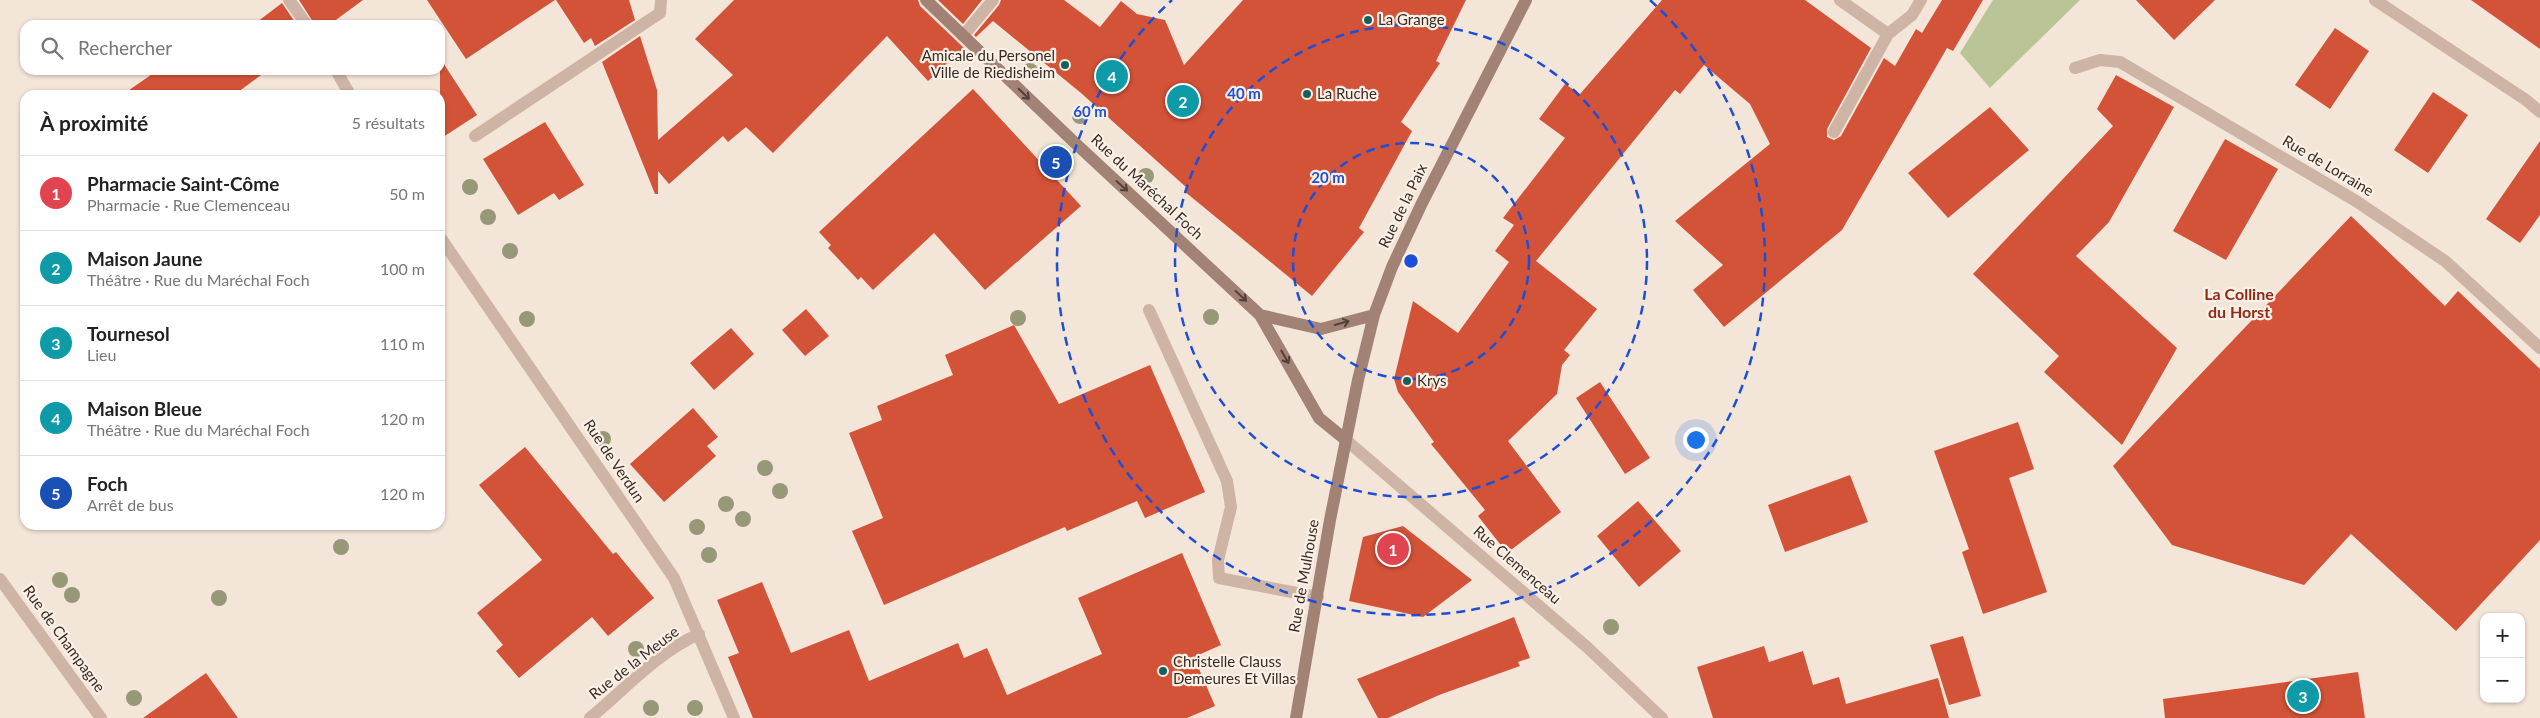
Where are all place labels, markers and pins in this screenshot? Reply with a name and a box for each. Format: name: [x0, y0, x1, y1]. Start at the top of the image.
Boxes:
place label: La Grange: [1378, 10, 1445, 28]
marker: La Grange: [1362, 14, 1374, 26]
place label: Amicale du Personel Ville de Riedisheim: [922, 46, 1055, 81]
pin: 4: [1096, 57, 1128, 95]
marker: Amicale du Personel Ville de Riedisheim: [1059, 59, 1071, 71]
pin: 2: [1167, 82, 1199, 120]
place label: La Ruche: [1317, 84, 1377, 102]
marker: La Ruche: [1301, 88, 1313, 100]
pin: 5: [1040, 143, 1072, 181]
centre of rings: [1402, 252, 1420, 270]
place label: Krys: [1417, 371, 1447, 389]
marker: Krys: [1401, 375, 1413, 387]
pin: 1: [1377, 530, 1409, 568]
place label: Christelle Clauss Demeures Et Villas: [1173, 652, 1296, 687]
marker: Christelle Clauss Demeures Et Villas: [1157, 665, 1169, 677]
pin: 3: [2287, 677, 2319, 715]

